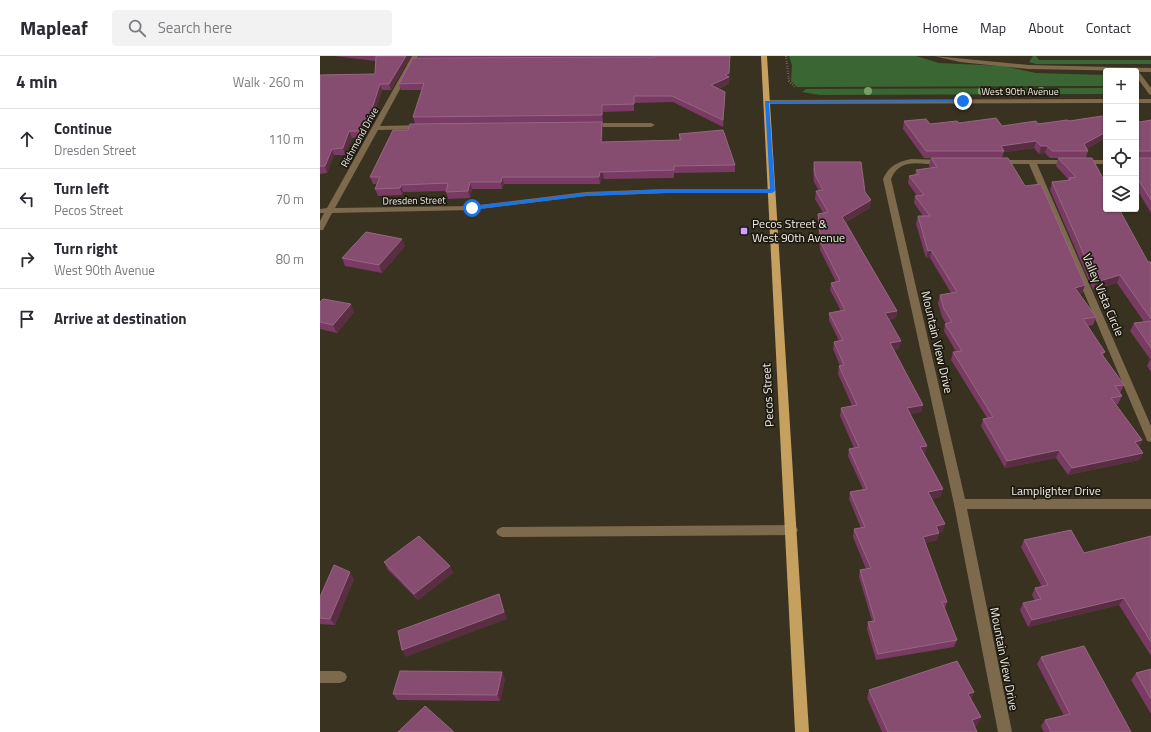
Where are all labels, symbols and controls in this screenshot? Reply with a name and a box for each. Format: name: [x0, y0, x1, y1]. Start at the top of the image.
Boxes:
search box: [112, 10, 392, 46]
text: Mapleaf: [20, 13, 88, 42]
text: Search here: [158, 16, 232, 39]
icon: search: [126, 17, 148, 39]
text: Home: [923, 17, 958, 38]
text: Map: [980, 17, 1006, 38]
text: About: [1028, 17, 1064, 38]
text: Contact: [1086, 17, 1131, 38]
map controls: [1103, 68, 1139, 212]
button: +: [1103, 68, 1139, 104]
text: 4 min: [16, 69, 57, 95]
text: Walk · 260 m: [233, 72, 304, 92]
street label: West 90th Avenue: [981, 84, 1059, 99]
route end: [954, 92, 972, 110]
button: −: [1103, 104, 1139, 140]
street label: Richmond Drive: [337, 105, 382, 170]
text: Continue: [54, 117, 112, 140]
icon: ahead: [16, 128, 38, 150]
text: 110 m: [268, 129, 304, 149]
text: Dresden Street: [54, 140, 136, 160]
button: locate: [1103, 140, 1139, 176]
button: layers: [1103, 176, 1139, 212]
text: Turn left: [54, 177, 109, 200]
icon: left: [16, 188, 38, 210]
text: 70 m: [276, 189, 304, 209]
street label: Dresden Street: [382, 192, 446, 209]
route start: [463, 199, 481, 217]
text: Pecos Street: [54, 200, 123, 220]
place label: Pecos Street & West 90th Avenue: [752, 214, 845, 247]
marker: Pecos Street & West 90th Avenue: [739, 226, 749, 236]
text: Turn right: [54, 237, 118, 260]
icon: right: [16, 248, 38, 270]
text: 80 m: [276, 249, 304, 269]
street label: Valley Vista Circle: [1078, 251, 1129, 339]
text: West 90th Avenue: [54, 260, 155, 280]
street label: Mountain View Drive: [916, 289, 959, 395]
text: Arrive at destination: [54, 307, 187, 330]
icon: arrive: [16, 308, 38, 330]
street label: Pecos Street: [756, 362, 779, 427]
street label: Lamplighter Drive: [1011, 481, 1101, 500]
street label: Mountain View Drive: [985, 606, 1024, 712]

